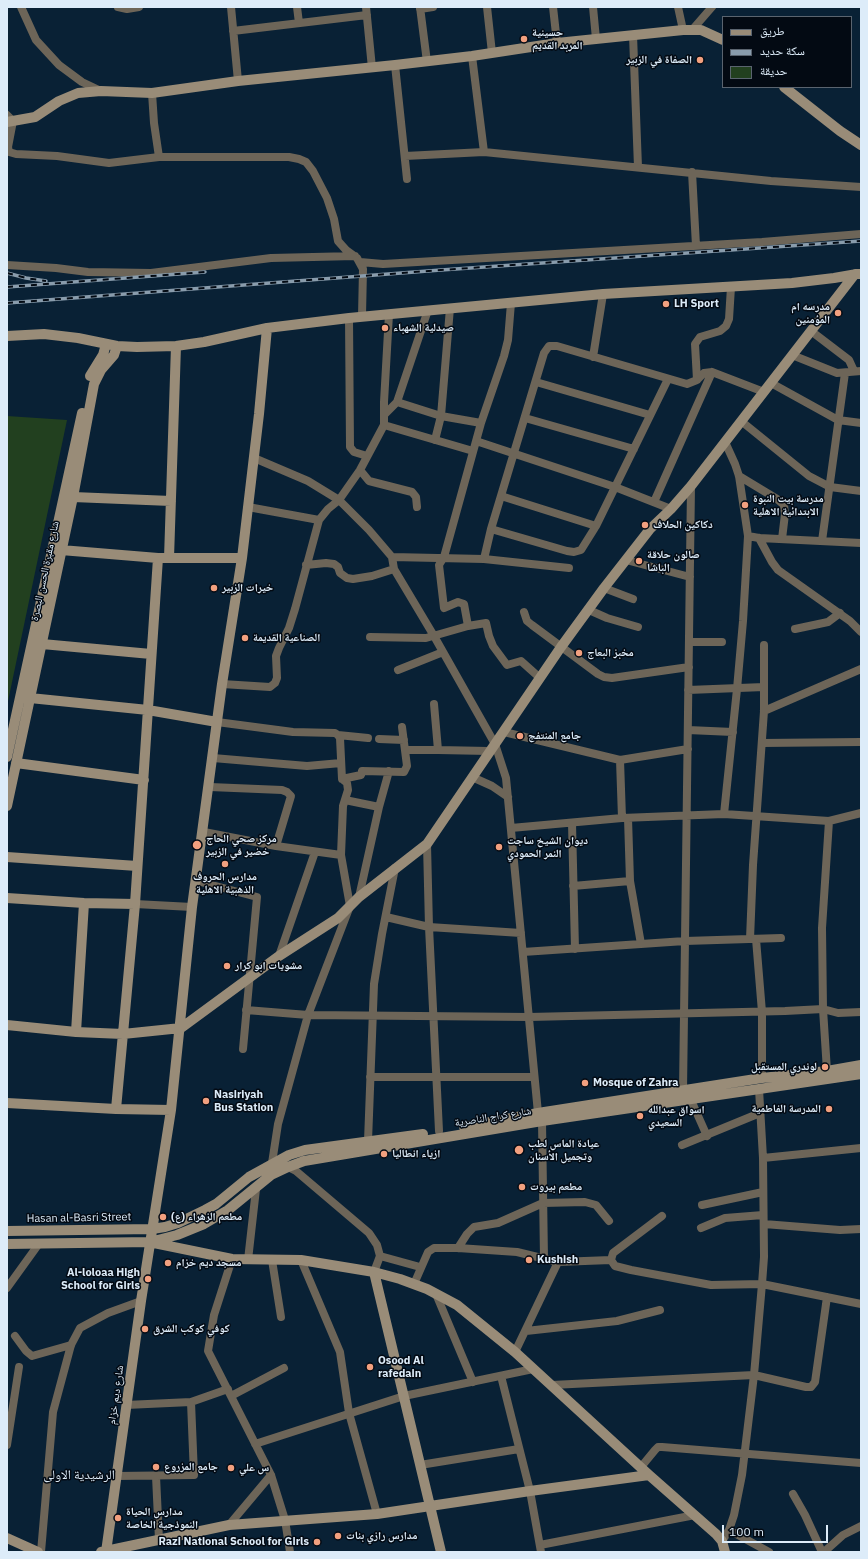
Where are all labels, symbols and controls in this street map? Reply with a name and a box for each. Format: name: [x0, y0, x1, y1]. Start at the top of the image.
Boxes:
legend: [722, 16, 852, 88]
text: طريق: [760, 23, 785, 38]
place label: حسينية المربد القديم: [532, 26, 583, 52]
marker: حسينية المربد القديم: [519, 34, 529, 44]
text: سكة حديد: [760, 43, 805, 58]
place label: الصفاة في الزبير: [626, 53, 692, 67]
marker: الصفاة في الزبير: [695, 55, 705, 65]
text: حديقة: [760, 63, 788, 78]
place label: LH Sport: [674, 297, 719, 311]
marker: LH Sport: [661, 299, 671, 309]
place label: مدرسه ام المؤمنين: [791, 300, 830, 326]
marker: مدرسه ام المؤمنين: [833, 308, 843, 318]
place label: صيدلية الشهباء: [393, 321, 454, 335]
marker: صيدلية الشهباء: [380, 323, 390, 333]
place label: مدرسة بيت النبوة الابتدائية الاهلية: [753, 492, 824, 518]
marker: مدرسة بيت النبوة الابتدائية الاهلية: [740, 500, 750, 510]
place label: دكاكين الحلاف: [653, 518, 713, 532]
street label: شارع مقبرة الحسن البصرة: [28, 520, 62, 622]
marker: دكاكين الحلاف: [640, 520, 650, 530]
place label: صالون حلاقة الباشا: [647, 548, 700, 574]
marker: صالون حلاقة الباشا: [634, 556, 644, 566]
place label: خيرات الزبير: [222, 581, 273, 595]
marker: خيرات الزبير: [209, 583, 219, 593]
place label: الصناعية القديمة: [253, 631, 320, 645]
marker: الصناعية القديمة: [240, 633, 250, 643]
place label: مخبز البعاج: [587, 646, 634, 660]
marker: مخبز البعاج: [574, 648, 584, 658]
place label: جامع المنتفج: [528, 729, 581, 743]
marker: جامع المنتفج: [515, 731, 525, 741]
place label: مركز صحي الحاج خضير في الزبير: [206, 832, 277, 858]
place label: ديوان الشيخ ساجت النمر الحمودي: [507, 834, 588, 860]
marker: مركز صحي الحاج خضير في الزبير: [191, 839, 203, 851]
marker: ديوان الشيخ ساجت النمر الحمودي: [494, 842, 504, 852]
marker: مدارس الحروف الذهبية الاهلية: [220, 859, 230, 869]
place label: مدارس الحروف الذهبية الاهلية: [193, 870, 257, 896]
place label: مشويات ابو كرار: [235, 959, 302, 973]
marker: مشويات ابو كرار: [222, 961, 232, 971]
place label: لوندري المستقبل: [751, 1060, 817, 1074]
marker: لوندري المستقبل: [820, 1062, 830, 1072]
place label: Mosque of Zahra: [593, 1076, 679, 1090]
marker: Mosque of Zahra: [580, 1078, 590, 1088]
place label: Nasiriyah Bus Station: [214, 1088, 273, 1114]
marker: Nasiriyah Bus Station: [201, 1096, 211, 1106]
place label: المدرسة الفاطمية: [752, 1102, 821, 1116]
place label: اسواق عبدالله السعيدي: [648, 1103, 705, 1129]
street label: شارع كراج الناصرية: [454, 1104, 532, 1130]
marker: المدرسة الفاطمية: [824, 1104, 834, 1114]
marker: اسواق عبدالله السعيدي: [635, 1111, 645, 1121]
place label: عيادة الماس لطب وتجميل الأسنان: [528, 1137, 599, 1163]
marker: عيادة الماس لطب وتجميل الأسنان: [513, 1144, 525, 1156]
place label: ازياء انطاليا: [392, 1147, 440, 1161]
marker: ازياء انطاليا: [379, 1149, 389, 1159]
place label: مطعم بيروت: [530, 1180, 582, 1194]
marker: مطعم بيروت: [517, 1182, 527, 1192]
street label: Hasan al-Basri Street: [26, 1210, 132, 1226]
place label: مطعم الزهراء (ع): [171, 1210, 242, 1224]
marker: مطعم الزهراء (ع): [158, 1212, 168, 1222]
place label: Kushish: [537, 1253, 578, 1267]
marker: Kushish: [524, 1255, 534, 1265]
place label: مسجد ديم خزام: [176, 1256, 241, 1270]
marker: مسجد ديم خزام: [163, 1258, 173, 1268]
place label: Al-loloaa High School for Girls: [61, 1266, 140, 1292]
marker: Al-loloaa High School for Girls: [143, 1274, 153, 1284]
place label: كوفي كوكب الشرق: [153, 1322, 230, 1336]
marker: كوفي كوكب الشرق: [140, 1324, 150, 1334]
place label: Osood Al rafedain: [378, 1354, 424, 1380]
marker: Osood Al rafedain: [365, 1362, 375, 1372]
street label: شارع ديم خزام: [105, 1365, 127, 1425]
place label: جامع المزروع: [164, 1460, 218, 1474]
place label: س علي: [239, 1461, 269, 1475]
marker: جامع المزروع: [151, 1462, 161, 1472]
marker: س علي: [226, 1463, 236, 1473]
district label: الرشيدية الاولى: [43, 1467, 115, 1483]
place label: مدارس الحياة النموذجية الخاصة: [126, 1505, 198, 1531]
marker: مدارس الحياة النموذجية الخاصة: [113, 1513, 123, 1523]
scale bar: [724, 1517, 830, 1543]
text: 100 m: [729, 1524, 764, 1539]
place label: مدارس رازي بنات: [346, 1529, 417, 1543]
marker: مدارس رازي بنات: [333, 1531, 343, 1541]
place label: Razi National School for Girls: [159, 1535, 309, 1549]
marker: Razi National School for Girls: [312, 1537, 322, 1547]

